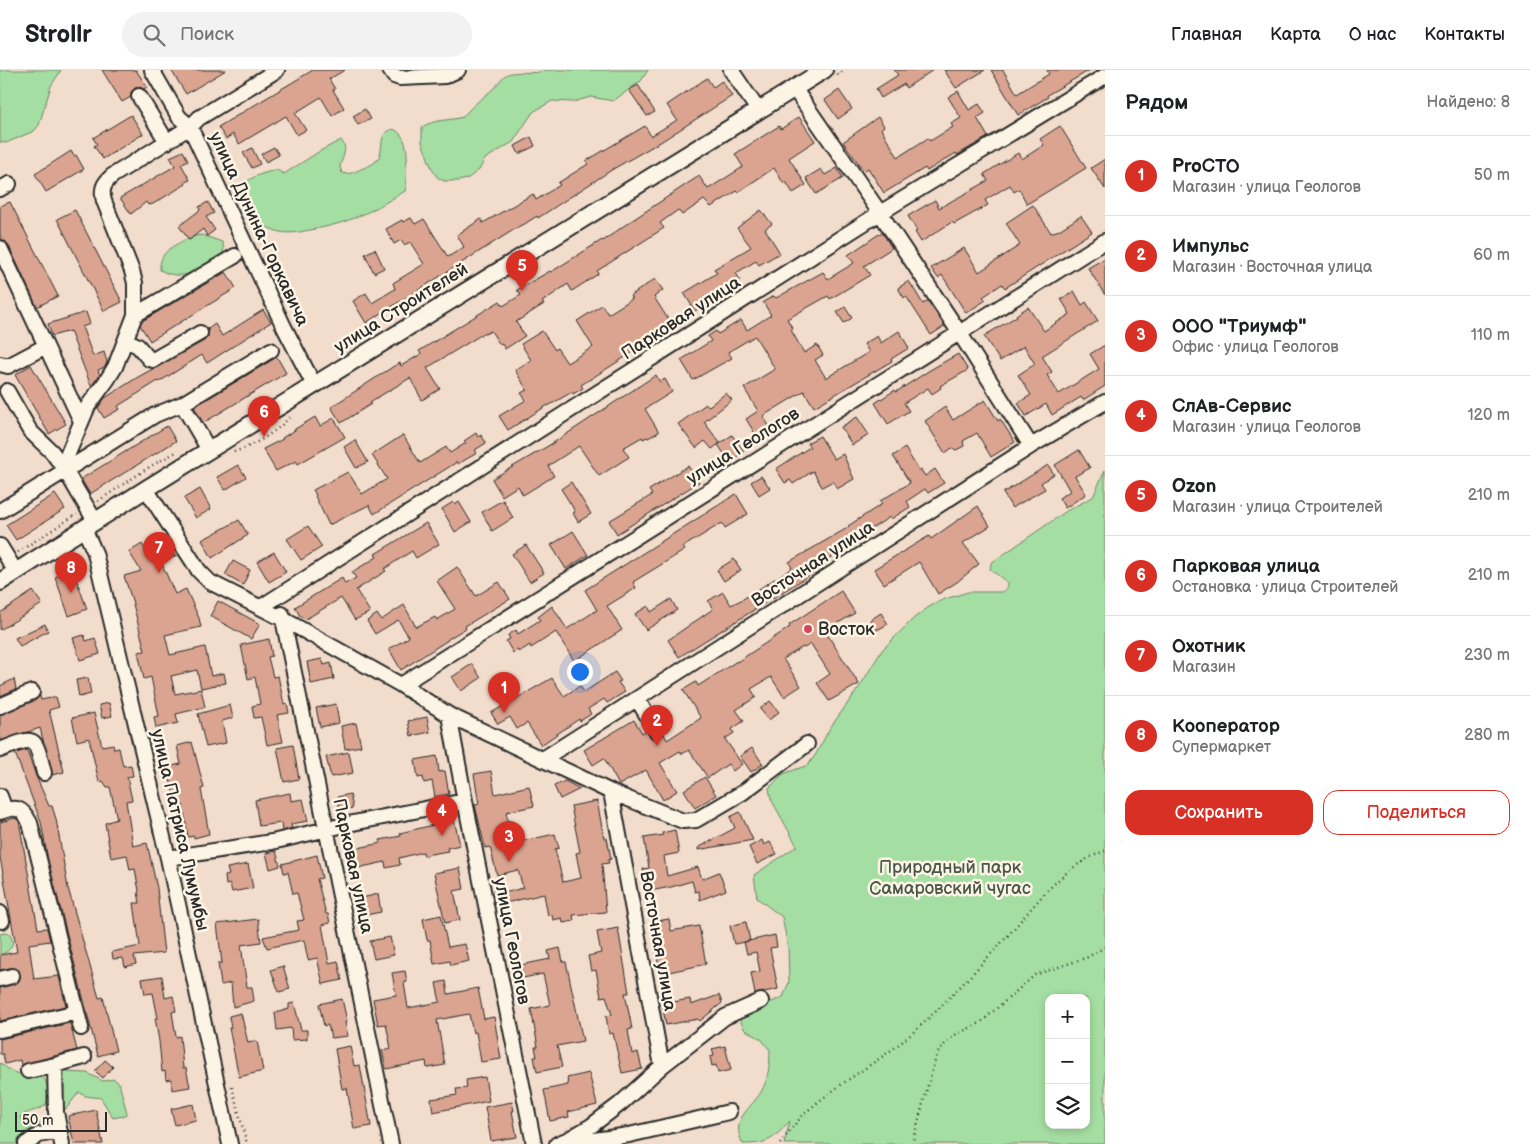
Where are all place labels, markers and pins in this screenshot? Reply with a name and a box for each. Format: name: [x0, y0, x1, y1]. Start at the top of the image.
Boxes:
pin: 5: [506, 250, 538, 291]
pin: 6: [248, 396, 280, 437]
pin: 7: [143, 532, 175, 573]
pin: 8: [55, 552, 87, 593]
place label: Восток: [818, 619, 875, 640]
marker: Восток: [802, 623, 814, 635]
pin: 1: [488, 672, 520, 713]
pin: 2: [641, 705, 673, 746]
pin: 4: [426, 795, 458, 836]
pin: 3: [493, 821, 525, 862]

